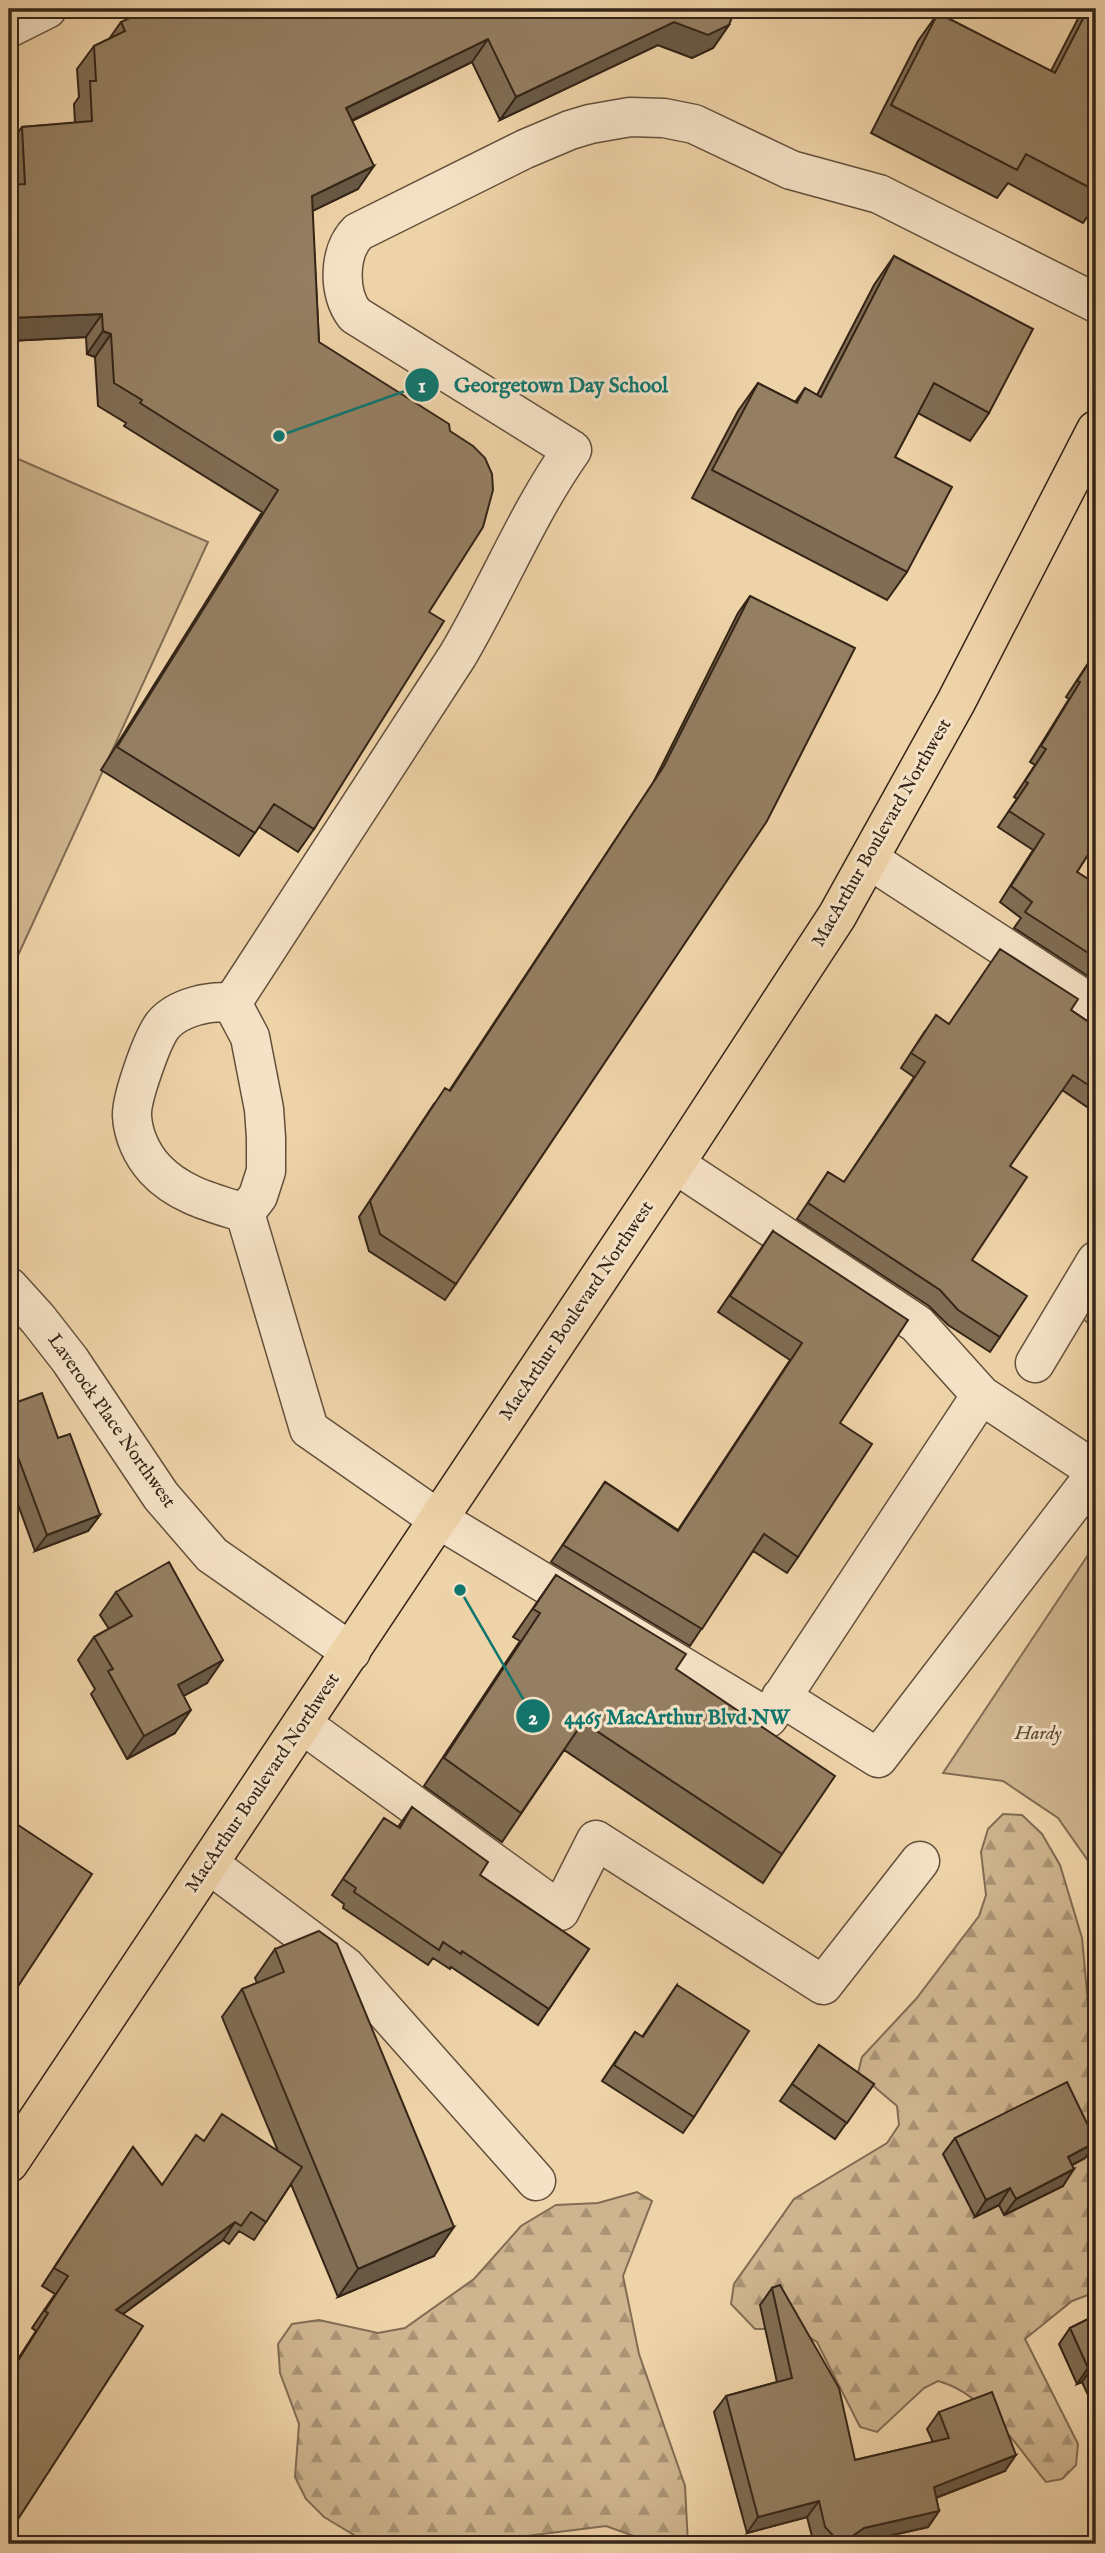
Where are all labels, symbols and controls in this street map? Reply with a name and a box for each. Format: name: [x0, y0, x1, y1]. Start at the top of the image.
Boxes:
callout: Georgetown Day School: [405, 364, 682, 406]
text: 1: [418, 373, 426, 400]
text: Georgetown Day School: [454, 373, 669, 400]
street label: MacArthur Boulevard Northwest: [807, 714, 958, 951]
street label: MacArthur Boulevard Northwest: [494, 1196, 660, 1425]
street label: Laverock Place Northwest: [42, 1329, 181, 1513]
street label: MacArthur Boulevard Northwest: [180, 1668, 346, 1897]
callout: 4465 MacArthur Blvd NW: [515, 1695, 804, 1737]
text: 2: [528, 1705, 538, 1732]
text: 4465 MacArthur Blvd NW: [564, 1705, 792, 1732]
park label: Hardy: [1014, 1722, 1062, 1746]

